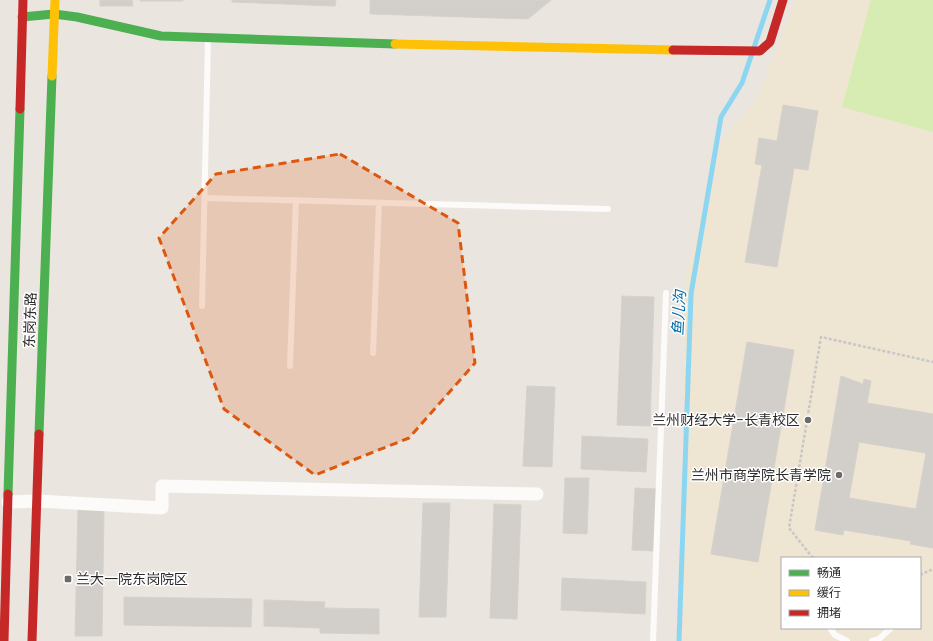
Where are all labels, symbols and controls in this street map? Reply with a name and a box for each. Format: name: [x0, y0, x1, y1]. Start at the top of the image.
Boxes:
water label: 鱼儿沟: [667, 288, 690, 336]
street label: 东岗东路: [19, 292, 41, 348]
place label: 兰州财经大学-长青校区: [652, 410, 800, 430]
marker: 兰州财经大学-长青校区: [803, 415, 813, 425]
place label: 兰州市商学院长青学院: [691, 465, 831, 485]
marker: 兰州市商学院长青学院: [834, 470, 844, 480]
legend: [781, 557, 921, 629]
text: 畅通: [817, 564, 841, 581]
place label: 兰大一院东岗院区: [76, 569, 188, 589]
marker: 兰大一院东岗院区: [63, 574, 73, 584]
text: 缓行: [817, 584, 841, 601]
text: 拥堵: [817, 604, 841, 621]

